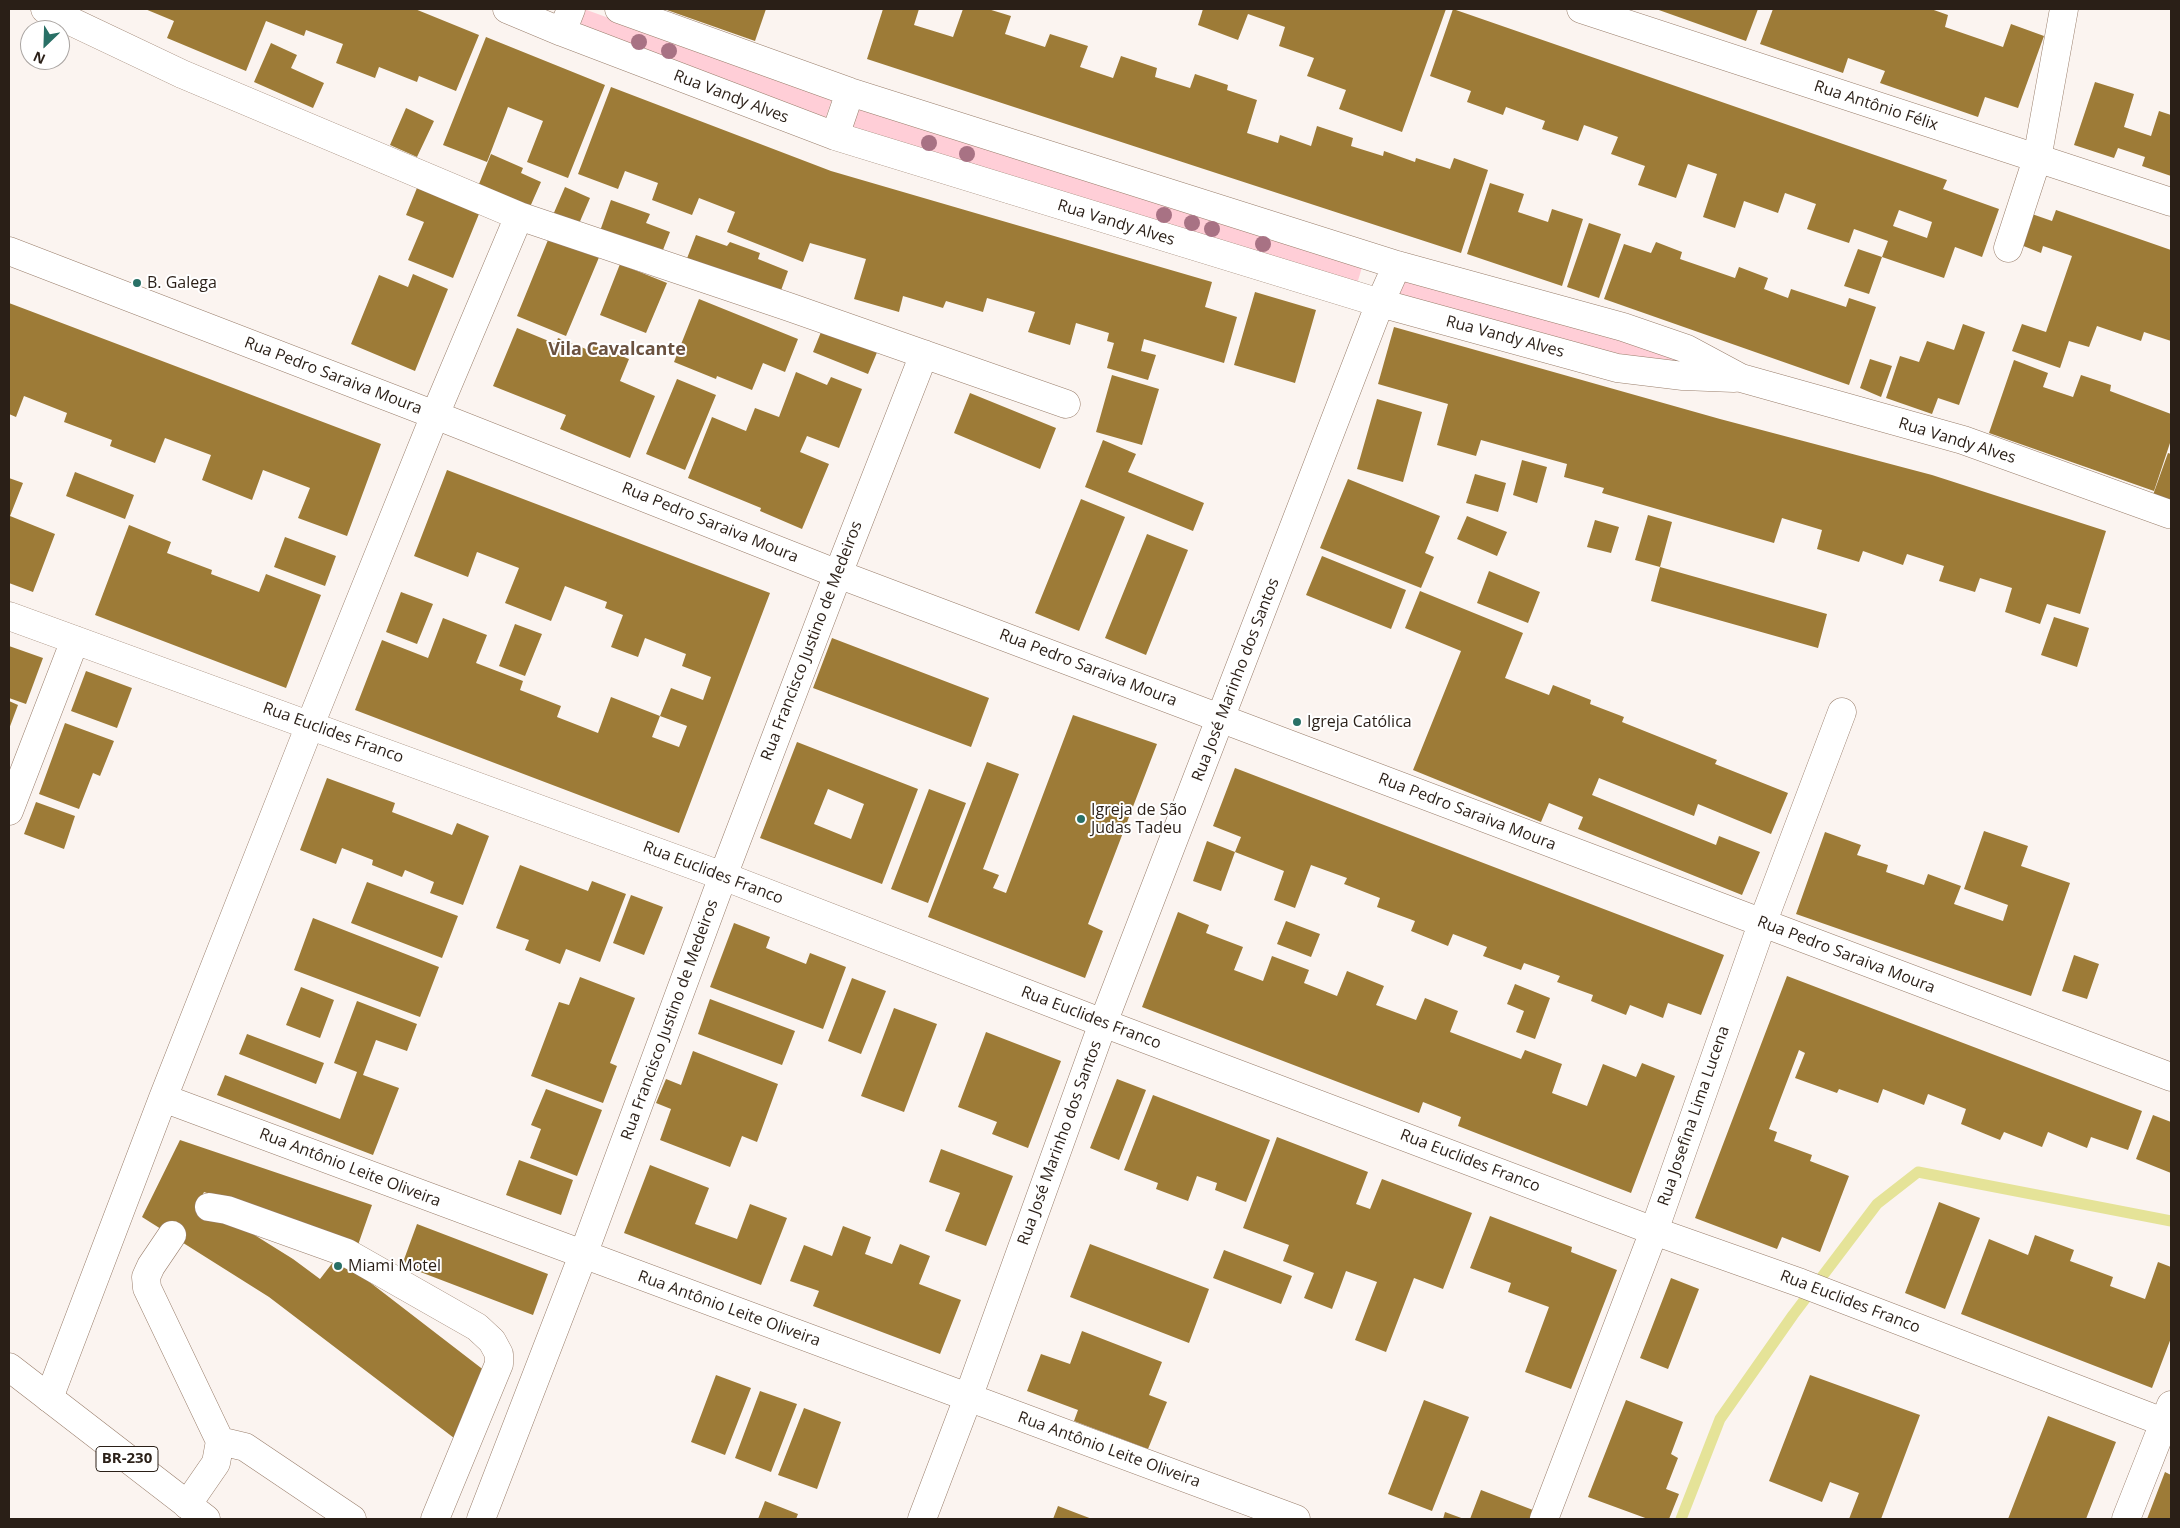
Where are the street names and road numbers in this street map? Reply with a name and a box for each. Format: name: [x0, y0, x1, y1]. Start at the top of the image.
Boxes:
street label: Rua Vandy Alves: [671, 66, 791, 128]
street label: Rua Antônio Félix: [1812, 77, 1940, 135]
street label: Rua Vandy Alves: [1055, 196, 1177, 250]
street label: Rua Vandy Alves: [1444, 312, 1566, 362]
street label: Rua Pedro Saraiva Moura: [241, 333, 425, 419]
street label: Rua Vandy Alves: [1896, 414, 2018, 468]
street label: Rua Pedro Saraiva Moura: [619, 479, 801, 567]
street label: Rua Francisco Justino de Medeiros: [757, 519, 867, 763]
street label: Rua José Marinho dos Santos: [1188, 576, 1284, 784]
street label: Rua Pedro Saraiva Moura: [996, 625, 1180, 711]
street label: Rua Euclides Franco: [260, 699, 406, 767]
street label: Rua Pedro Saraiva Moura: [1375, 769, 1559, 855]
street label: Rua Euclides Franco: [640, 837, 786, 909]
street label: Rua Francisco Justino de Medeiros: [617, 897, 723, 1143]
street label: Rua Pedro Saraiva Moura: [1754, 912, 1938, 998]
street label: Rua Euclides Franco: [1018, 982, 1164, 1054]
street label: Rua Josefina Lima Lucena: [1654, 1023, 1734, 1209]
street label: Rua José Marinho dos Santos: [1014, 1038, 1106, 1248]
street label: Rua Antônio Leite Oliveira: [257, 1124, 443, 1212]
street label: Rua Euclides Franco: [1397, 1125, 1543, 1197]
street label: Rua Euclides Franco: [1777, 1266, 1923, 1338]
street label: Rua Antônio Leite Oliveira: [635, 1267, 823, 1351]
street label: Rua Antônio Leite Oliveira: [1015, 1408, 1203, 1492]
road number: BR-230: [96, 1446, 158, 1472]

